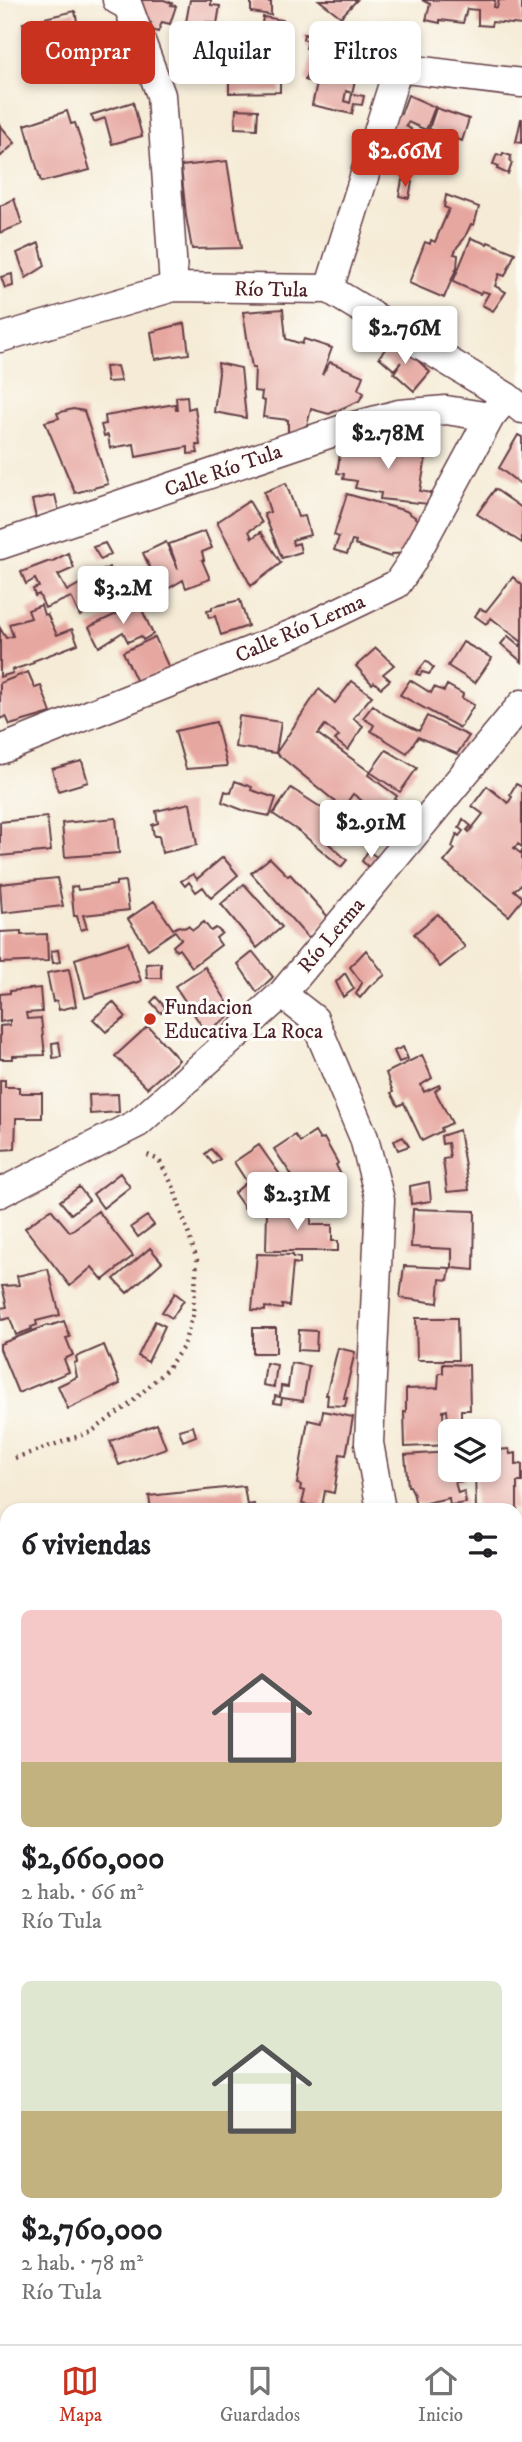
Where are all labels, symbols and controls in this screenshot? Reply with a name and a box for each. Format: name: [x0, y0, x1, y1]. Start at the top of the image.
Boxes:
chip: Comprar: [21, 21, 155, 84]
chip: Alquilar: [169, 21, 295, 84]
chip: Filtros: [309, 21, 421, 84]
pin: $2.66M: [348, 130, 462, 189]
text: $2.66M: [368, 137, 442, 166]
street label: Río Tula: [234, 276, 308, 304]
pin: $2.76M: [348, 306, 462, 366]
text: $2.76M: [368, 314, 442, 343]
pin: $2.78M: [331, 412, 445, 471]
text: $2.78M: [352, 419, 424, 448]
street label: Calle Río Tula: [161, 439, 286, 503]
pin: $3.2M: [74, 566, 172, 626]
text: $3.2M: [94, 574, 152, 603]
street label: Calle Río Lerma: [232, 589, 369, 669]
pin: $2.91M: [314, 800, 428, 860]
text: $2.91M: [336, 808, 406, 837]
street label: Río Lerma: [293, 893, 371, 979]
place label: Fundacion Educativa La Roca: [164, 995, 323, 1045]
marker: Fundacion Educativa La Roca: [142, 1011, 158, 1027]
pin: $2.31M: [240, 1172, 354, 1232]
text: $2.31M: [263, 1180, 331, 1209]
map controls: [438, 1419, 501, 1482]
button: layers: [438, 1419, 501, 1482]
icon: filters: [464, 1526, 502, 1564]
text: 6 viviendas: [21, 1527, 151, 1564]
icon: home: [199, 1655, 325, 1781]
text: $2,660,000: [21, 1841, 164, 1878]
text: 2 hab. · 66 m²: [21, 1878, 144, 1907]
text: Río Tula: [21, 1907, 102, 1936]
icon: home: [199, 2026, 325, 2152]
text: $2,760,000: [21, 2212, 163, 2249]
text: 2 hab. · 78 m²: [21, 2249, 143, 2278]
text: Río Tula: [21, 2278, 102, 2307]
tab: Mapa: [59, 2362, 102, 2427]
tab: Guardados: [220, 2362, 300, 2427]
tab: Inicio: [418, 2362, 463, 2427]

